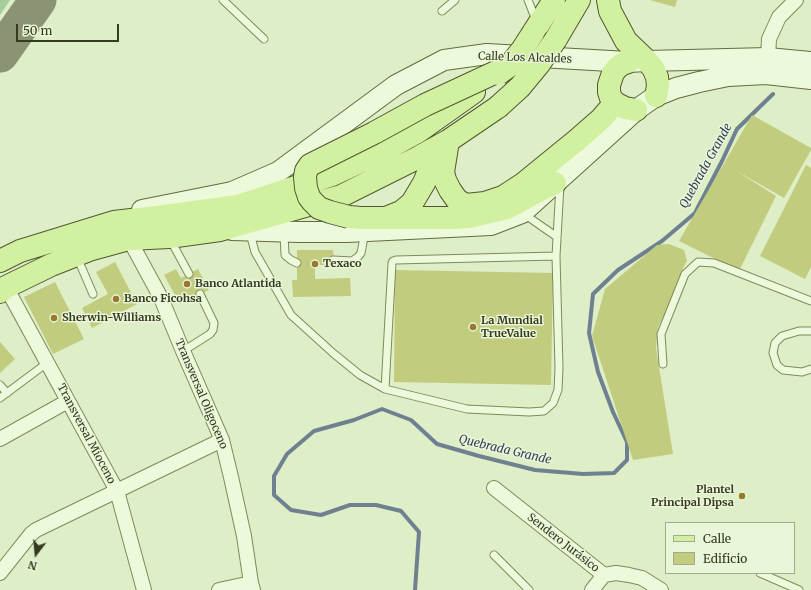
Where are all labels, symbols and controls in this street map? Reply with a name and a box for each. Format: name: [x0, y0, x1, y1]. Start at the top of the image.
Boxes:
scale bar: [18, 16, 121, 42]
text: 50 m: [23, 23, 52, 38]
street label: Calle Los Alcaldes: [478, 50, 572, 66]
water label: Quebrada Grande: [677, 121, 735, 211]
place label: Texaco: [323, 257, 362, 271]
marker: Texaco: [310, 259, 320, 269]
place label: Banco Atlantida: [195, 277, 281, 291]
marker: Banco Atlantida: [182, 279, 192, 289]
place label: Banco Ficohsa: [124, 292, 202, 306]
marker: Banco Ficohsa: [111, 294, 121, 304]
place label: Sherwin-Williams: [62, 311, 161, 325]
marker: Sherwin-Williams: [49, 313, 59, 323]
place label: La Mundial TrueValue: [481, 314, 543, 340]
marker: La Mundial TrueValue: [468, 322, 478, 332]
street label: Transversal Oligoceno: [172, 337, 230, 451]
street label: Transversal Mioceno: [54, 382, 118, 486]
water label: Quebrada Grande: [457, 432, 553, 468]
place label: Plantel Principal Dipsa: [651, 483, 734, 509]
marker: Plantel Principal Dipsa: [737, 491, 747, 501]
street label: Sendero Jurásico: [524, 511, 602, 575]
legend: [665, 522, 795, 574]
text: Calle: [703, 531, 731, 546]
north arrow: [16, 534, 56, 574]
text: Edificio: [703, 551, 747, 566]
text: N: [27, 558, 39, 573]

